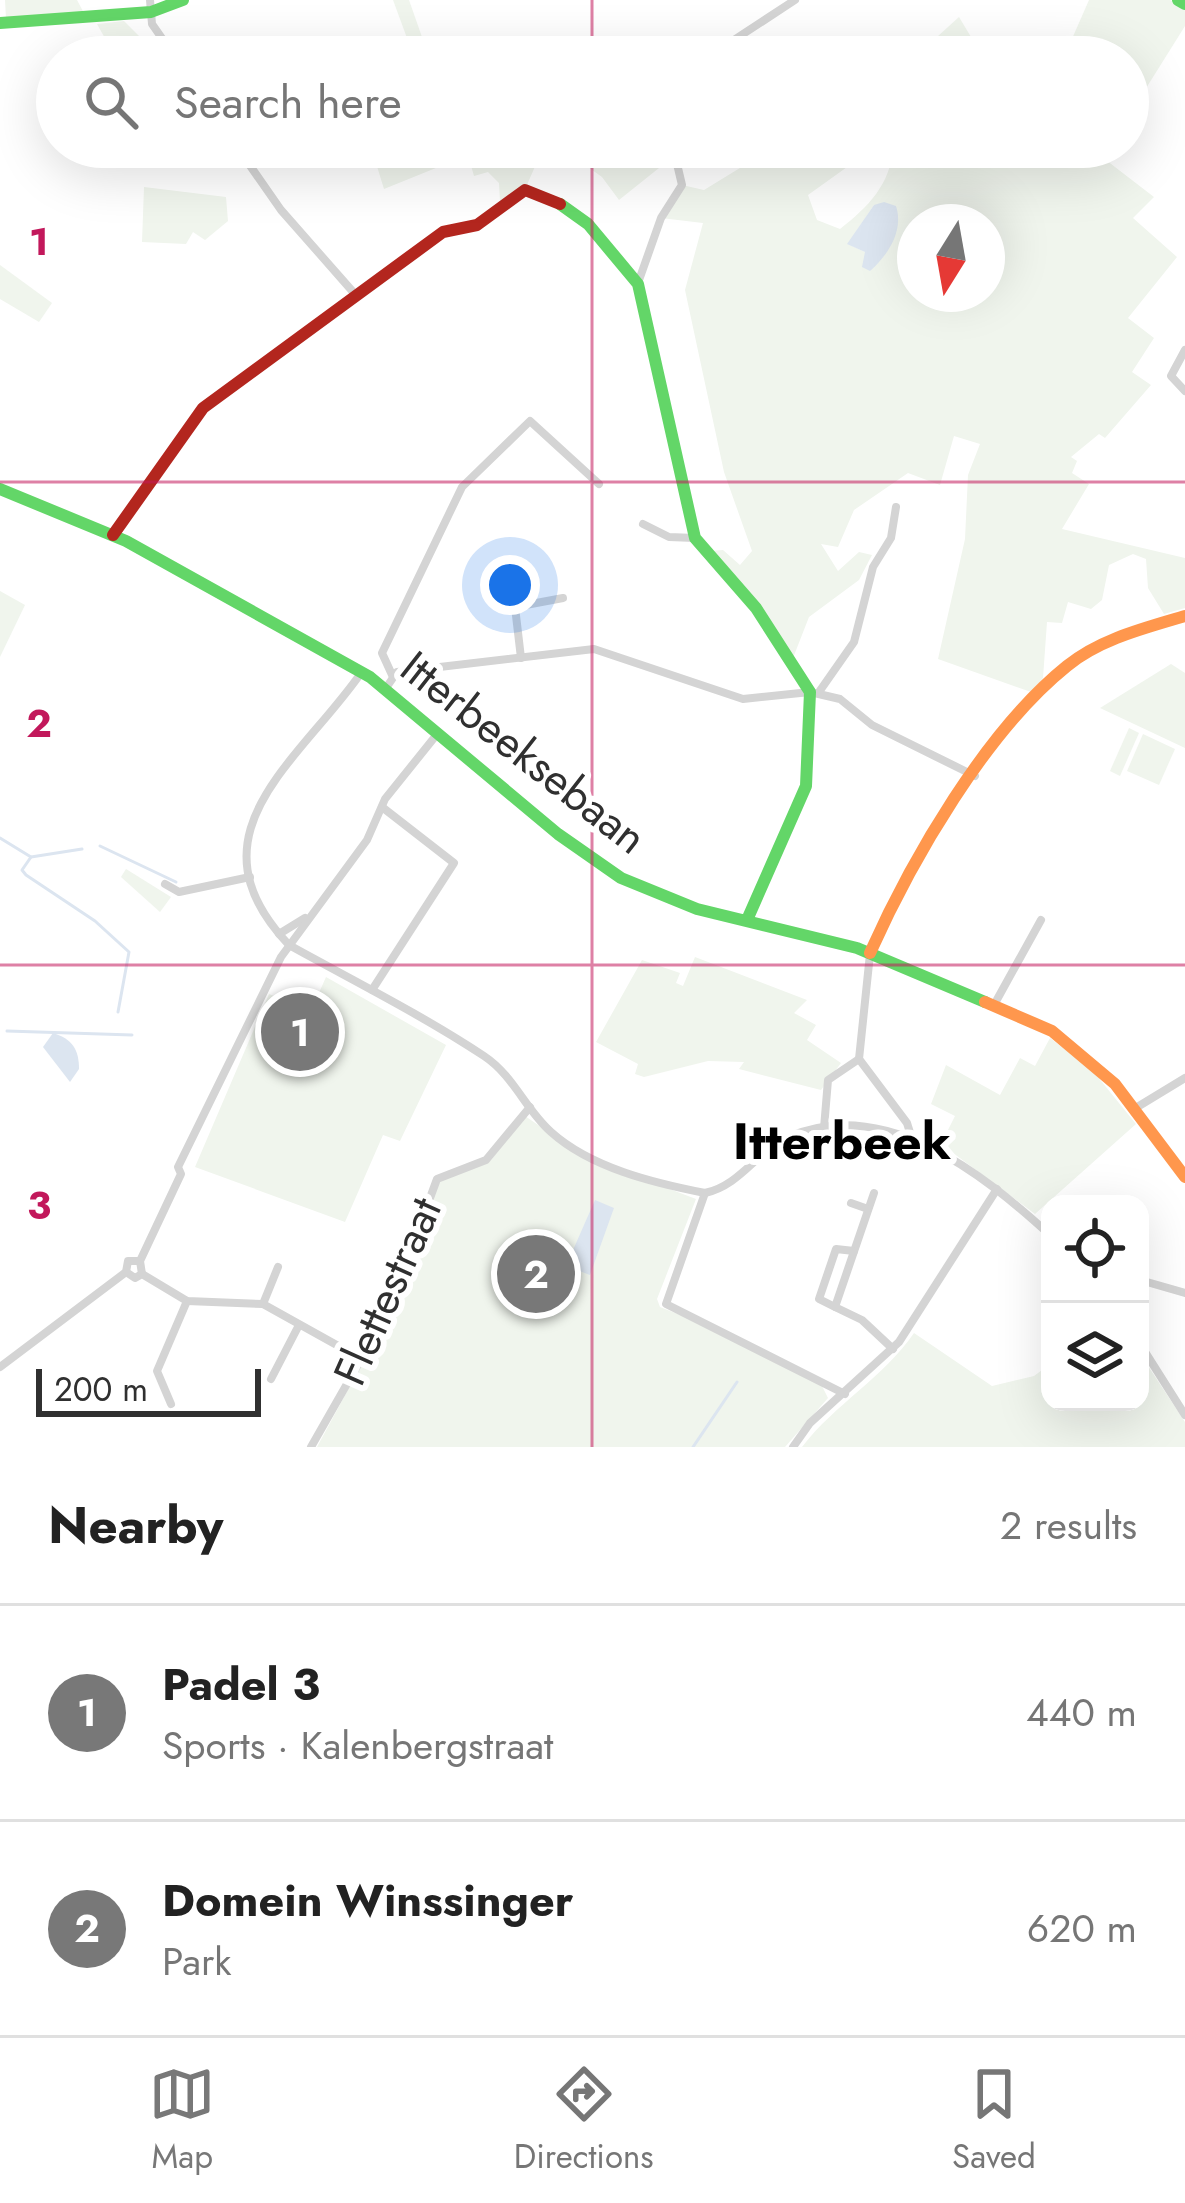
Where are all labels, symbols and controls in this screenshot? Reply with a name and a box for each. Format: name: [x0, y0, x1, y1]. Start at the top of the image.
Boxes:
search box: [36, 36, 1149, 168]
icon: search: [78, 69, 144, 135]
text: Search here: [174, 70, 402, 135]
north arrow: [897, 204, 1005, 312]
text: 1: [29, 213, 49, 270]
your location: [480, 555, 540, 615]
street label: Itterbeeksebaan: [387, 635, 661, 869]
text: 2: [26, 695, 52, 752]
pin: 1: [261, 987, 339, 1077]
district label: Itterbeek: [733, 1104, 952, 1178]
text: 3: [27, 1177, 51, 1234]
street label: Flettestraat: [317, 1187, 458, 1395]
map controls: [1041, 1195, 1149, 1411]
button: locate: [1041, 1195, 1149, 1303]
pin: 2: [497, 1229, 575, 1319]
button: layers: [1041, 1303, 1149, 1411]
scale bar: [36, 1363, 261, 1416]
text: 200 m: [54, 1366, 148, 1413]
text: Nearby: [48, 1488, 223, 1562]
text: 2 results: [1000, 1497, 1137, 1554]
text: Padel 3: [162, 1652, 320, 1717]
text: 1: [77, 1684, 97, 1741]
text: 440 m: [1026, 1684, 1137, 1741]
text: Sports · Kalenbergstraat: [162, 1717, 553, 1774]
text: Domein Winssinger: [162, 1868, 573, 1933]
text: 2: [74, 1900, 100, 1957]
text: 620 m: [1027, 1900, 1137, 1957]
text: Park: [162, 1933, 232, 1990]
tab: Map: [149, 2061, 215, 2180]
tab: Directions: [514, 2061, 654, 2180]
tab: Saved: [952, 2061, 1036, 2180]

